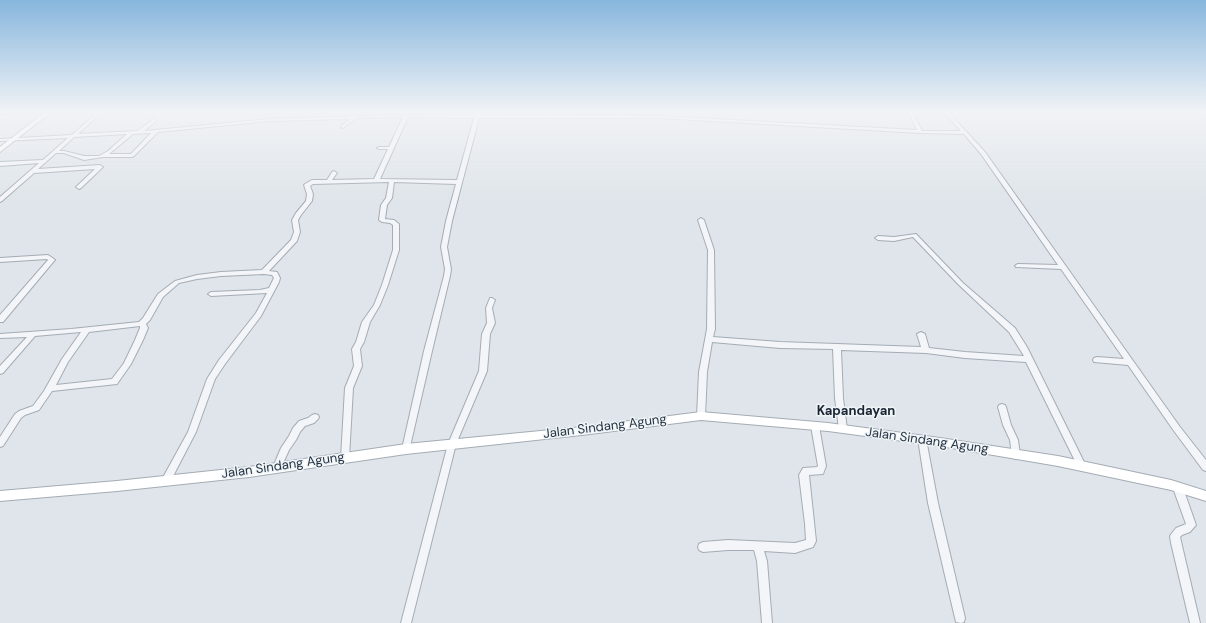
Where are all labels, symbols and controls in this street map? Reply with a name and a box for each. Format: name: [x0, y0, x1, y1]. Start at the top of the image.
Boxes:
district label: Kapandayan: [817, 404, 895, 420]
street label: Jalan Sindang Agung: [542, 412, 668, 442]
street label: Jalan Sindang Agung: [864, 425, 990, 457]
street label: Jalan Sindang Agung: [220, 450, 346, 482]

